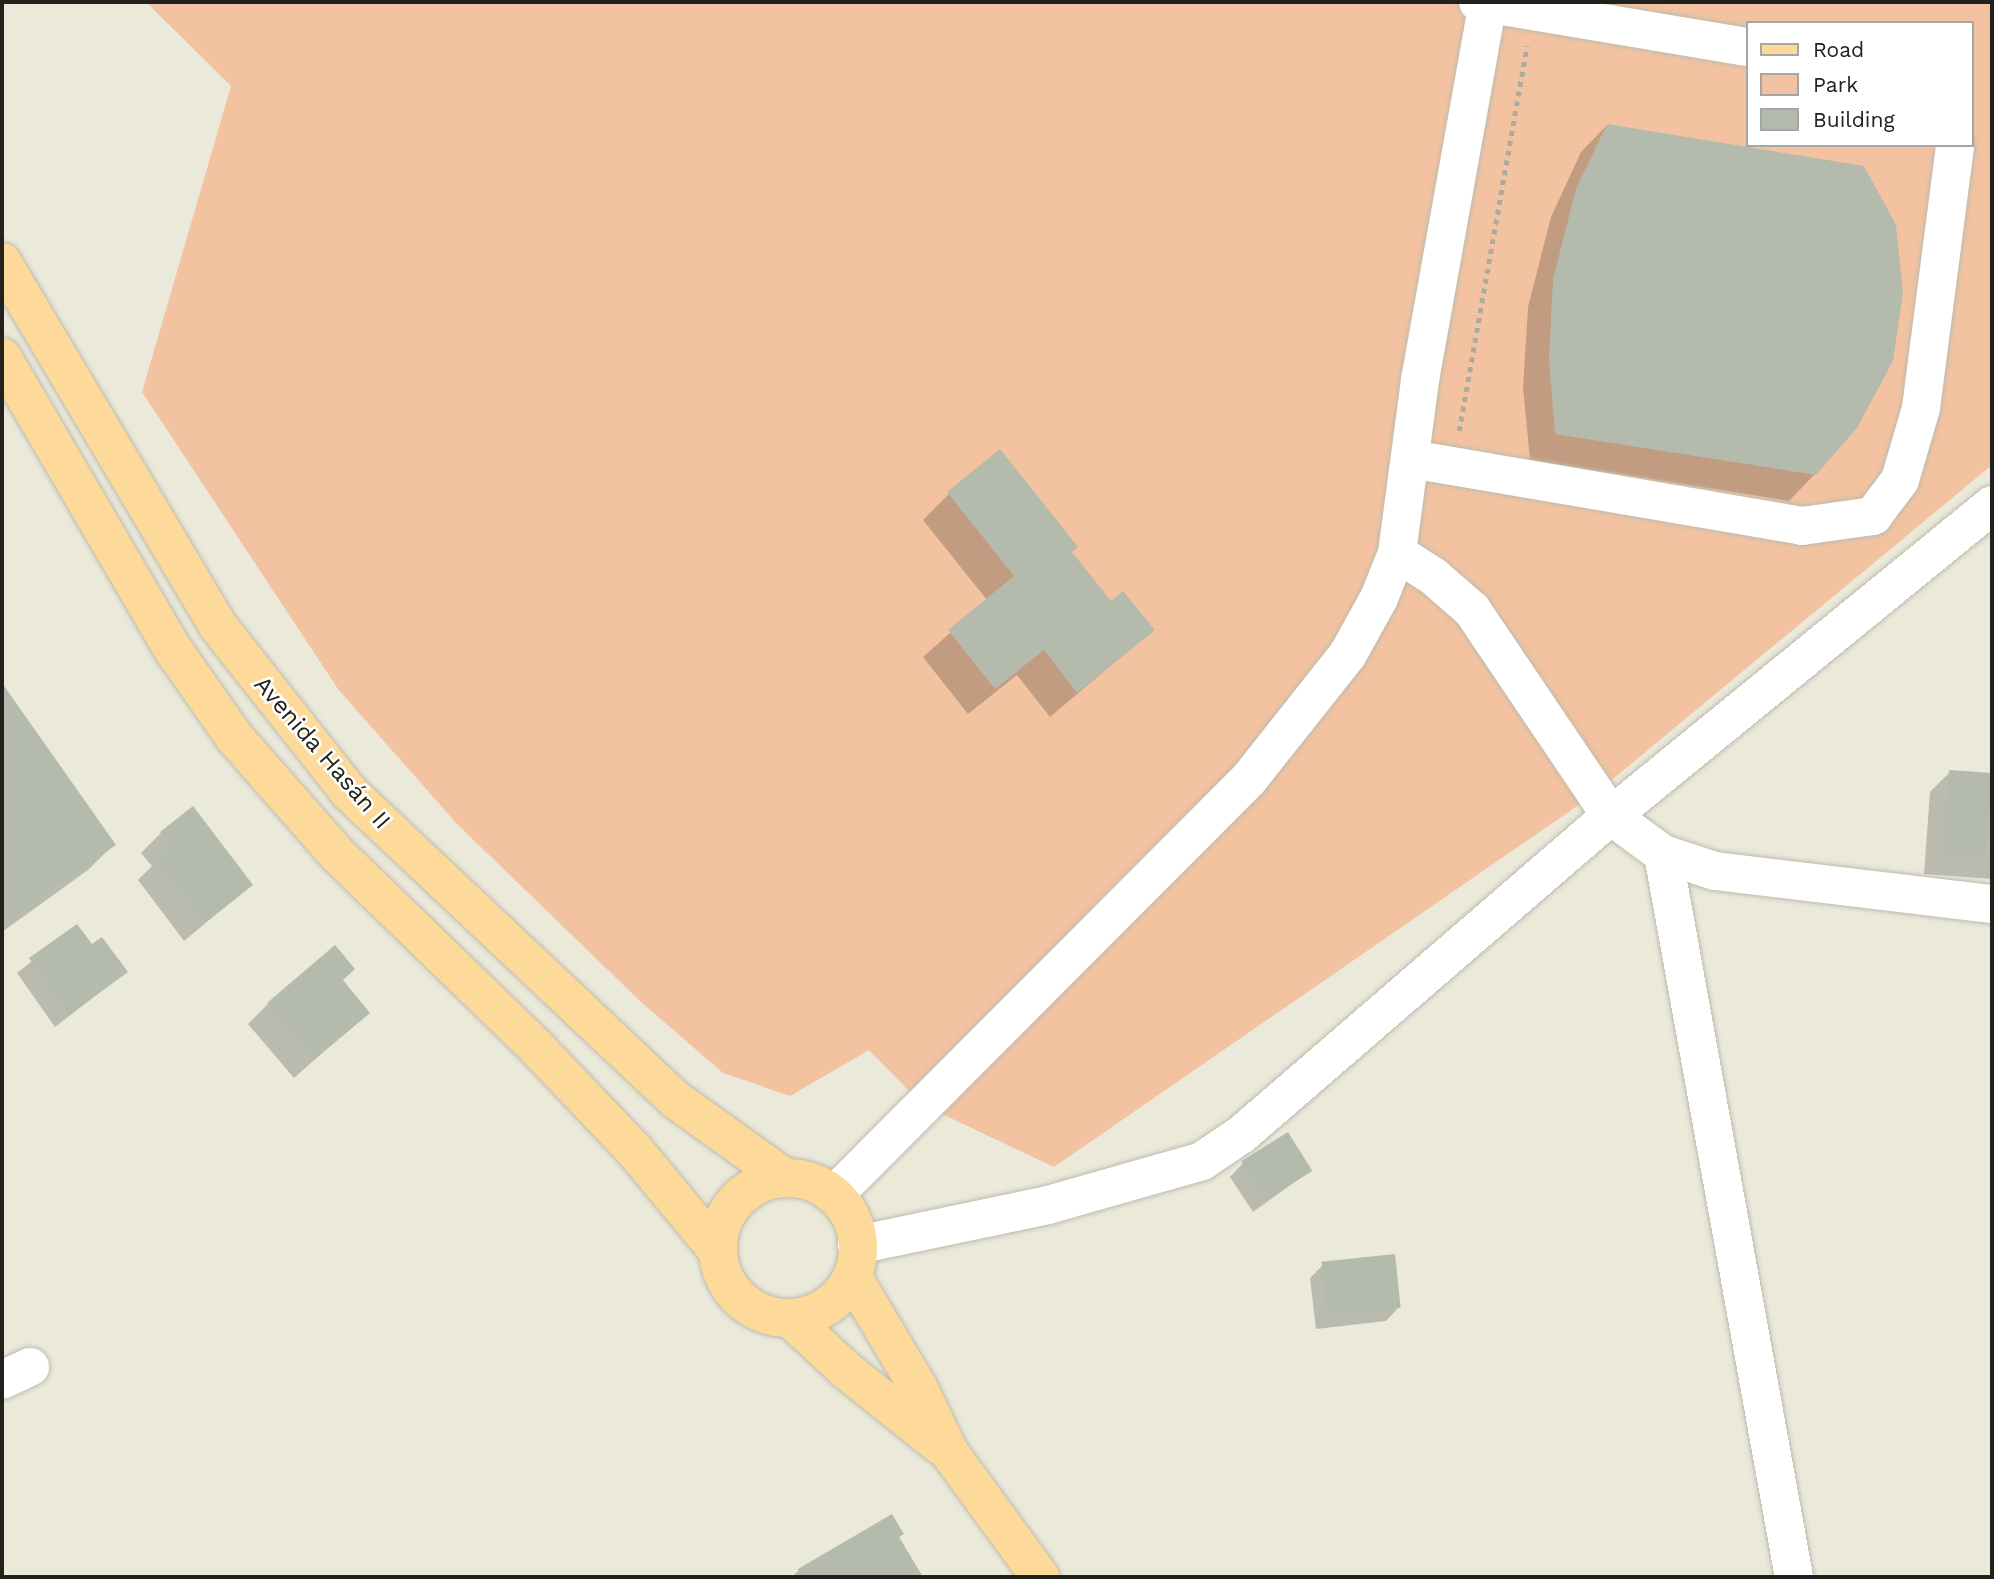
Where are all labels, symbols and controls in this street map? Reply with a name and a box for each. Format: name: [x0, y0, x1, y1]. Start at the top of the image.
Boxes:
legend: [1745, 21, 1973, 147]
text: Road: [1813, 37, 1864, 62]
text: Park: [1813, 72, 1858, 97]
text: Building: [1813, 107, 1895, 132]
street label: Avenida Hasán II: [248, 670, 396, 836]

